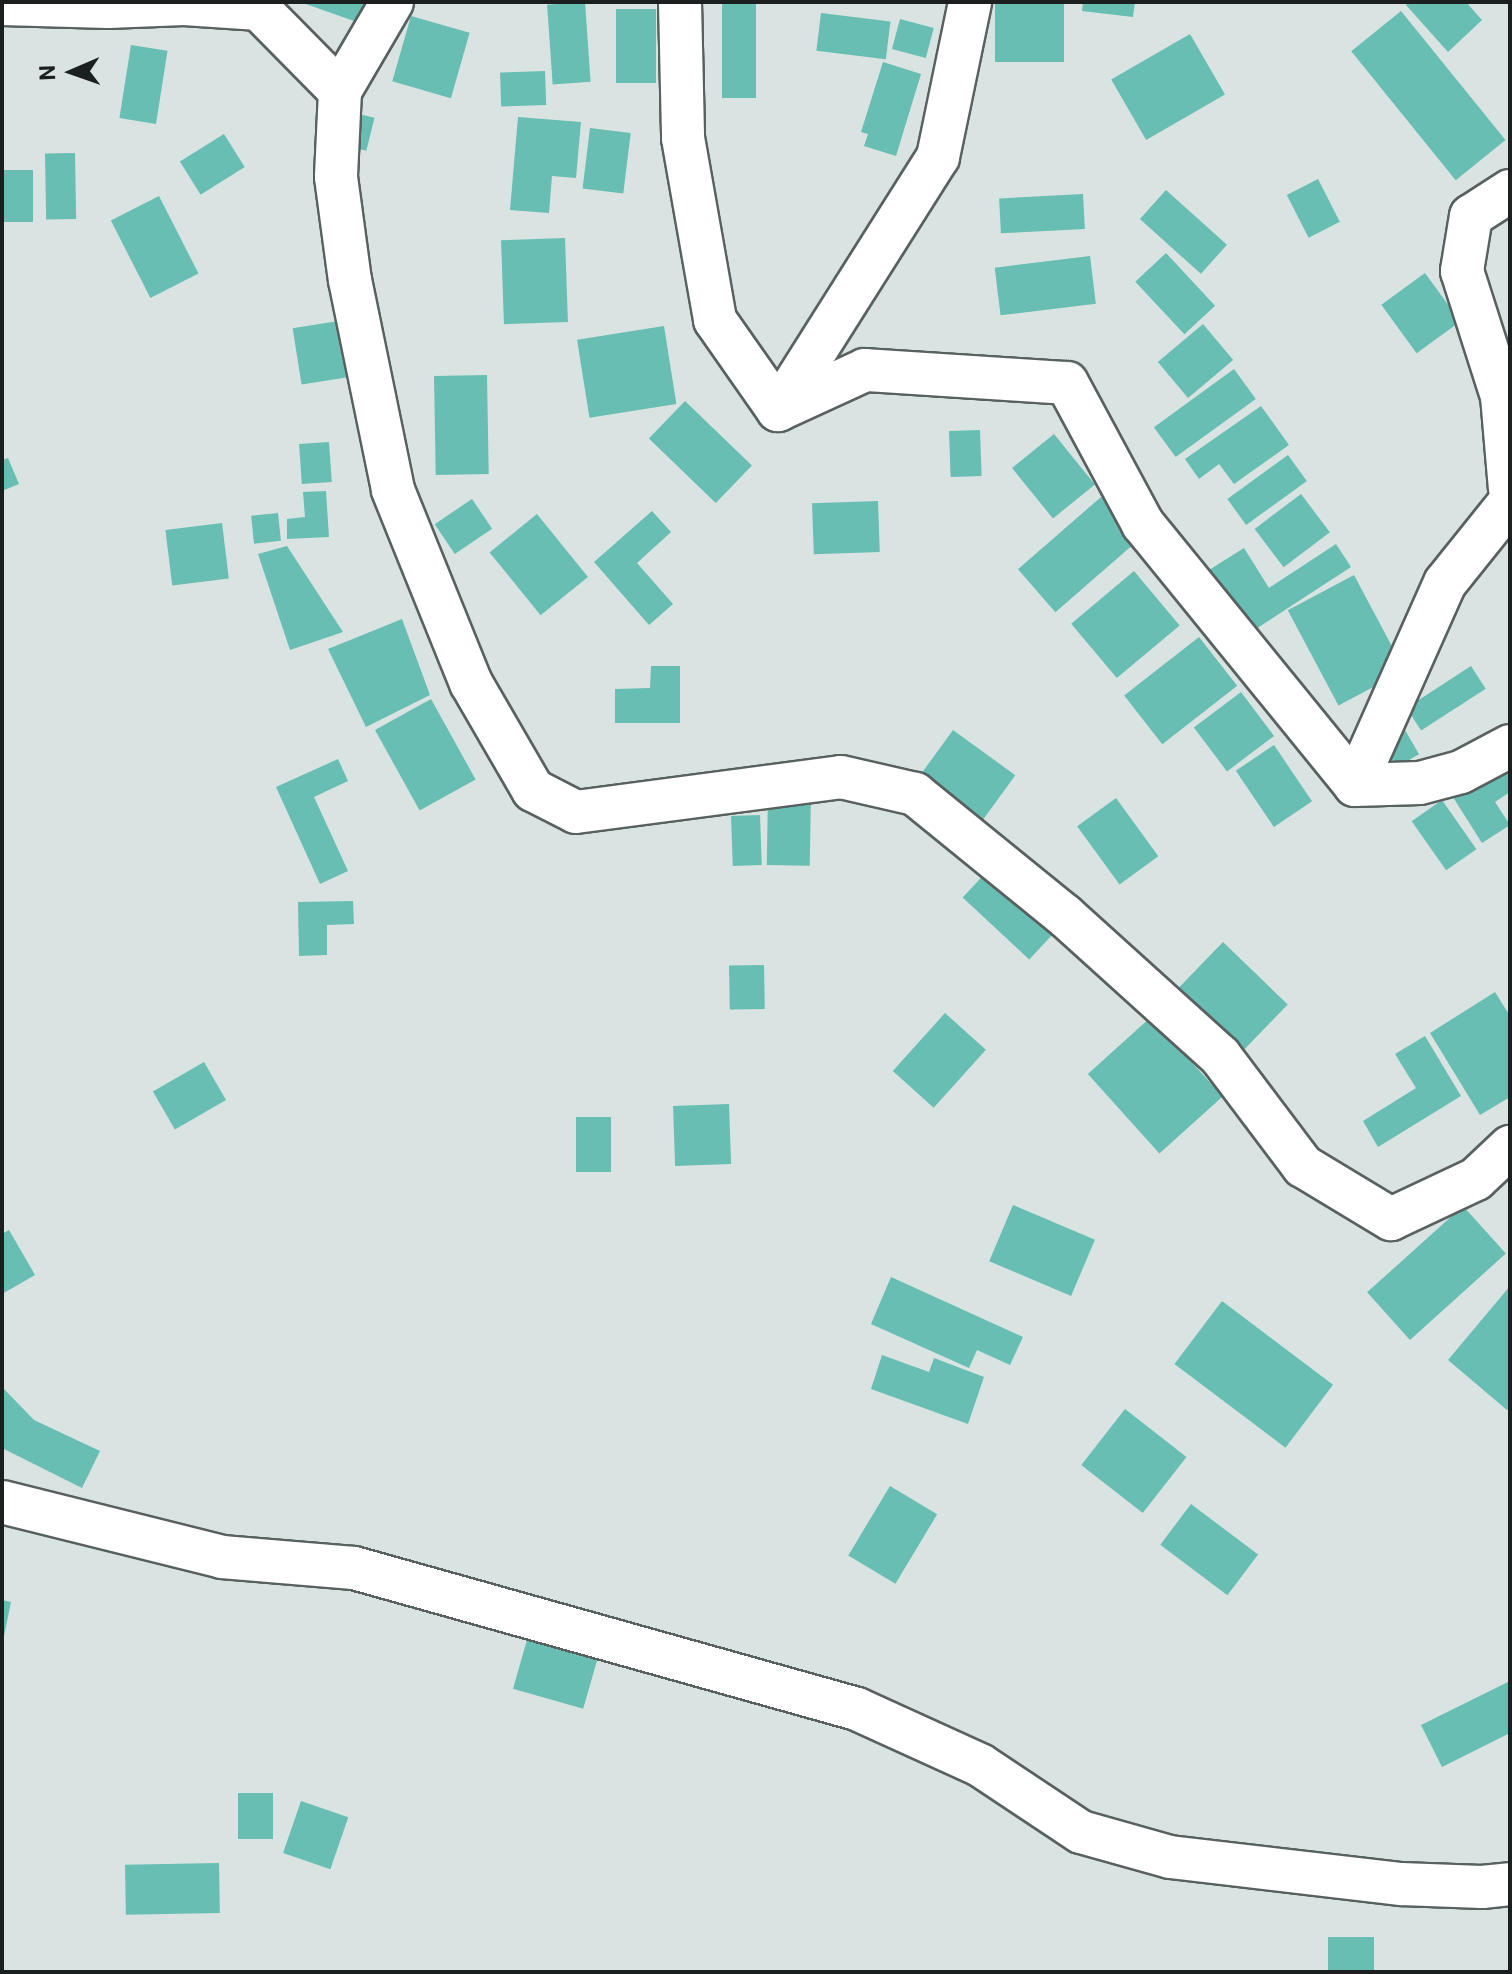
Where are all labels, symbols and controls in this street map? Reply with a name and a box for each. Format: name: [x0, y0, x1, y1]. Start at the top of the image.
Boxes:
north arrow: [32, 32, 112, 112]
text: N: [35, 65, 60, 81]

